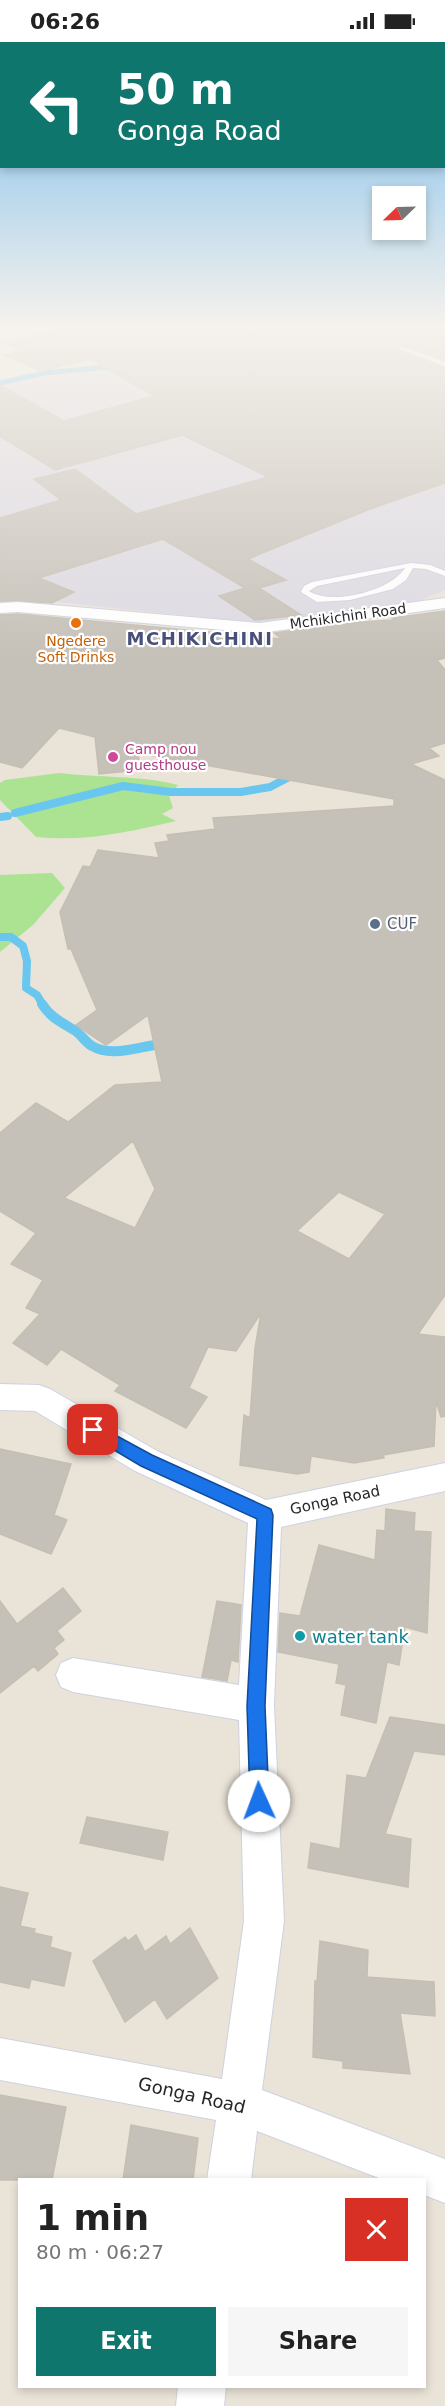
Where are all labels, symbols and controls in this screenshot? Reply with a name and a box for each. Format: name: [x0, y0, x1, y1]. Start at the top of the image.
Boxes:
text: 06:26: [30, 9, 100, 34]
text: 50 m: [117, 65, 234, 114]
icon: left: [18, 66, 96, 144]
text: Gonga Road: [117, 115, 282, 146]
north arrow: [372, 186, 426, 240]
map controls: [372, 186, 426, 240]
street label: Mchikichini Road: [289, 600, 407, 632]
marker: Ngedere Soft Drinks: [69, 616, 83, 630]
district label: MCHIKICHINI: [127, 628, 273, 649]
place label: Ngedere Soft Drinks: [38, 633, 114, 665]
place label: Camp nou guesthouse: [125, 741, 206, 773]
marker: Camp nou guesthouse: [106, 750, 120, 764]
place label: CUF: [387, 915, 417, 933]
marker: CUF: [368, 917, 382, 931]
pin: [67, 1404, 118, 1455]
icon: arrive: [76, 1413, 109, 1446]
street label: Gonga Road: [288, 1482, 382, 1518]
place label: water tank: [312, 1626, 410, 1647]
marker: water tank: [293, 1629, 307, 1643]
position arrow: [227, 1769, 291, 1833]
street label: Gonga Road: [136, 2072, 248, 2118]
text: 1 min: [36, 2197, 149, 2238]
button: close: [345, 2198, 408, 2261]
text: 80 m · 06:27: [36, 2240, 164, 2264]
button: Exit: [36, 2307, 216, 2376]
button: Share: [228, 2307, 408, 2376]

